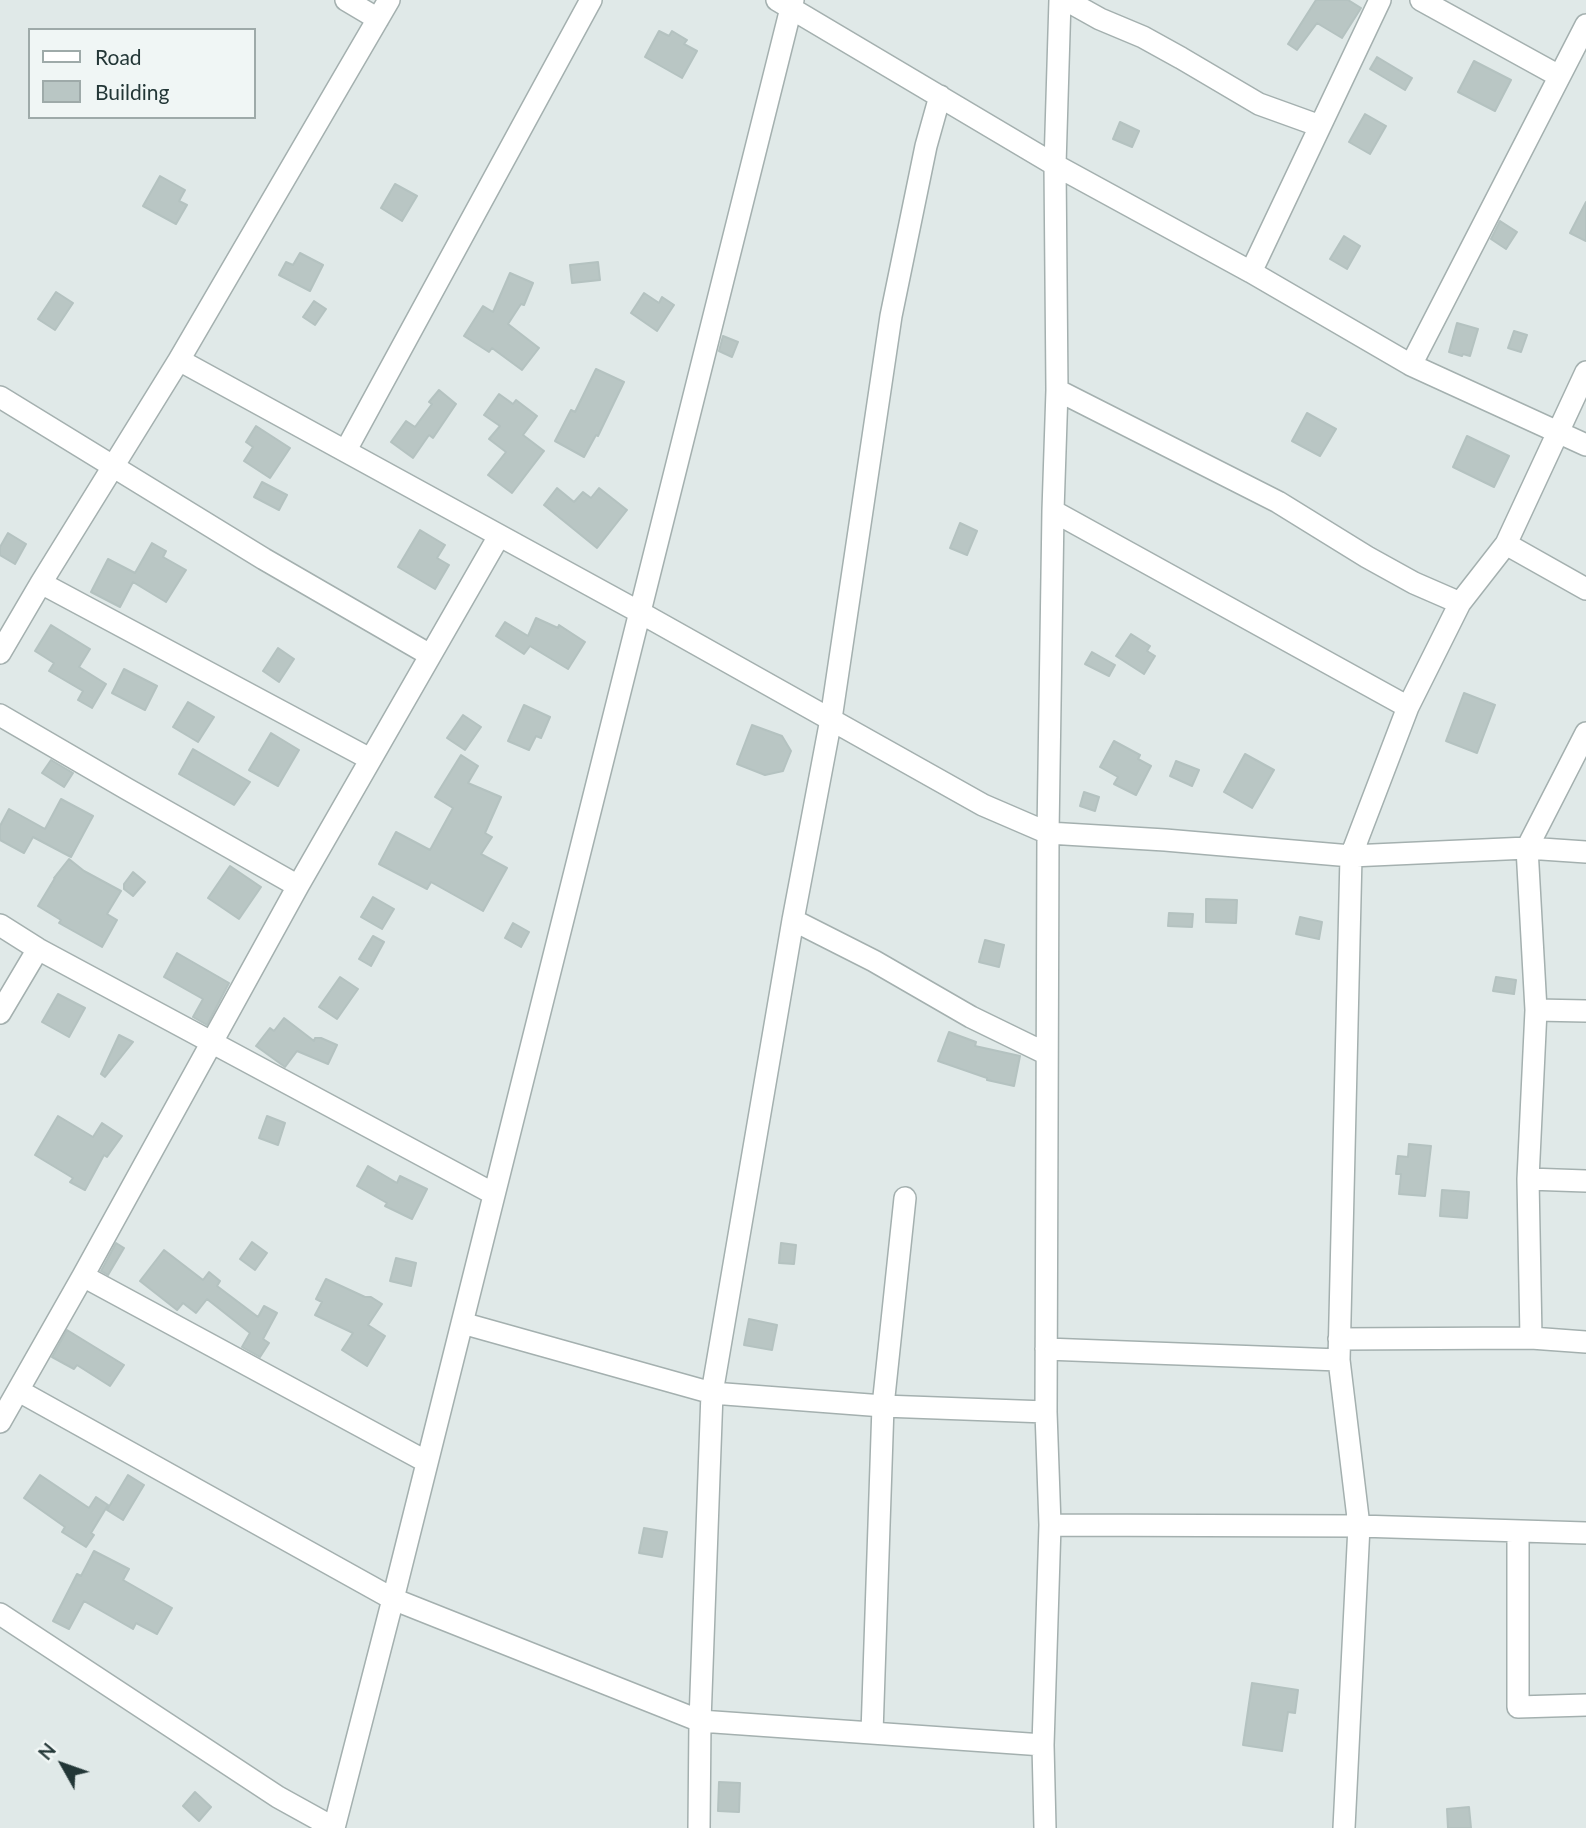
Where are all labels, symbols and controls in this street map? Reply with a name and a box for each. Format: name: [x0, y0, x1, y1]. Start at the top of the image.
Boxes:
legend: [28, 28, 256, 119]
text: Road: [95, 44, 142, 69]
text: Building: [95, 79, 170, 104]
north arrow: [28, 1730, 98, 1800]
text: N: [33, 1738, 60, 1764]

